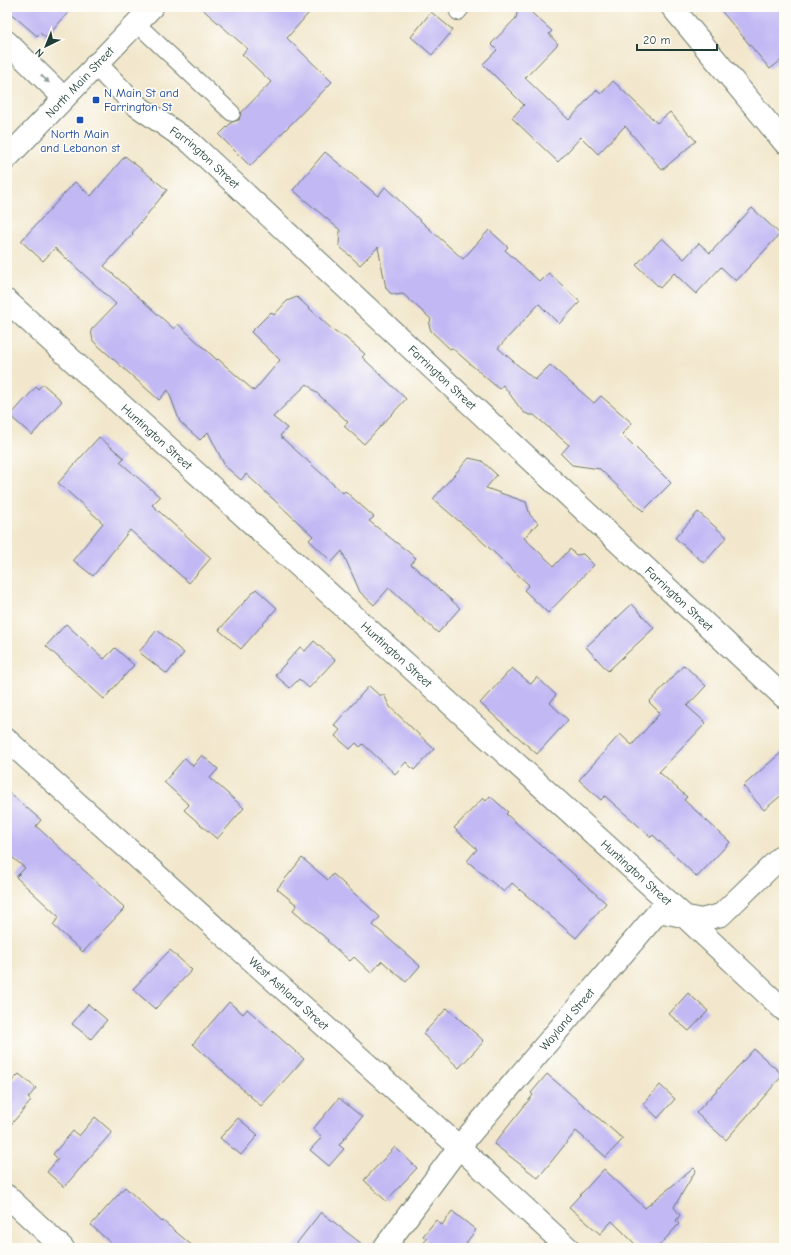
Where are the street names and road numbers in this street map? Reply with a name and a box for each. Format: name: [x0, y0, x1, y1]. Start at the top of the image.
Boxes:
street label: North Main Street: [43, 44, 117, 121]
street label: Farrington Street: [167, 124, 243, 192]
street label: Farrington Street: [405, 343, 480, 413]
street label: Huntington Street: [118, 401, 195, 473]
street label: Farrington Street: [642, 564, 716, 634]
street label: Huntington Street: [358, 619, 435, 691]
street label: Huntington Street: [598, 837, 675, 909]
street label: West Ashland Street: [246, 954, 332, 1033]
street label: Wayland Street: [537, 985, 598, 1053]

